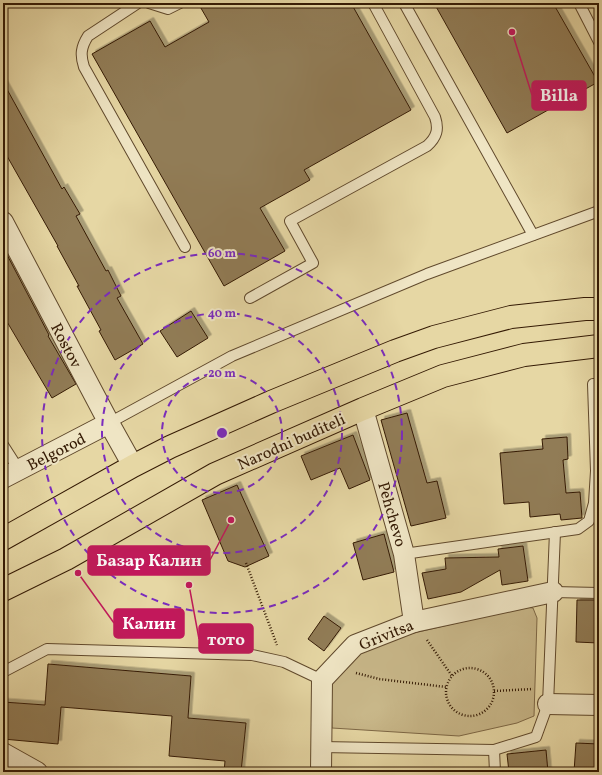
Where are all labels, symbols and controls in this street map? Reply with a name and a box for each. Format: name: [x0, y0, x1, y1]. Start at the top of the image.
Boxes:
callout: Billa: [532, 81, 586, 110]
text: Billa: [540, 85, 578, 108]
text: 60 m: [208, 246, 236, 262]
text: 40 m: [208, 306, 237, 322]
street label: Rostov: [44, 319, 87, 373]
text: 20 m: [208, 366, 236, 382]
street label: Narodni buditeli: [234, 409, 349, 476]
centre of rings: [215, 426, 229, 440]
street label: Belgorod: [24, 429, 90, 477]
street label: Pehchevo: [371, 480, 411, 550]
callout: Базар Калин: [88, 546, 210, 575]
text: Базар Калин: [96, 550, 202, 573]
callout: Калин: [114, 609, 184, 638]
text: Калин: [122, 613, 176, 636]
street label: Grivitsa: [356, 615, 417, 657]
callout: тото: [199, 624, 253, 653]
text: тото: [207, 629, 245, 652]

